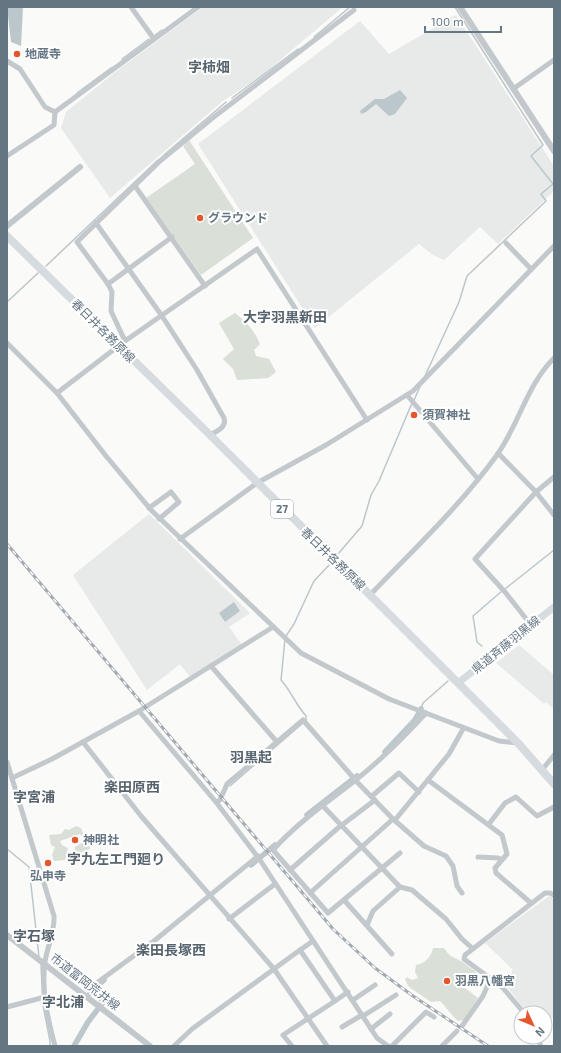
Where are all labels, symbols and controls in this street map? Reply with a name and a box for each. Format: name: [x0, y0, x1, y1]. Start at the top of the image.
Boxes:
scale bar: [425, 8, 501, 34]
text: 100 m: [431, 14, 463, 28]
place label: 地蔵寺: [25, 46, 61, 60]
marker: 地蔵寺: [12, 49, 22, 59]
district label: 字柿畑: [188, 58, 230, 75]
place label: グラウンド: [208, 210, 268, 224]
marker: グラウンド: [195, 213, 205, 223]
street label: 春日井各務原線: [69, 296, 138, 365]
district label: 大字羽黒新田: [243, 308, 327, 325]
place label: 須賀神社: [422, 407, 470, 421]
marker: 須賀神社: [409, 410, 419, 420]
road number: 27: [271, 500, 293, 518]
street label: 春日井各務原線: [299, 524, 369, 592]
street label: 県道斉藤羽黒線: [468, 612, 542, 676]
district label: 羽黒起: [230, 748, 272, 765]
district label: 楽田原西: [104, 778, 160, 795]
district label: 字宮浦: [13, 788, 55, 805]
place label: 神明社: [83, 832, 119, 846]
marker: 神明社: [70, 835, 80, 845]
district label: 字九左エ門廻り: [67, 850, 165, 867]
marker: 弘申寺: [43, 858, 53, 868]
place label: 弘申寺: [30, 868, 66, 882]
district label: 字石塚: [13, 927, 55, 944]
district label: 楽田長塚西: [136, 941, 206, 958]
street label: 市道富岡荒井線: [48, 950, 123, 1013]
place label: 羽黒八幡宮: [455, 973, 515, 987]
marker: 羽黒八幡宮: [442, 976, 452, 986]
district label: 字北浦: [42, 993, 84, 1010]
north arrow: [513, 1005, 553, 1045]
text: N: [533, 1025, 548, 1040]

